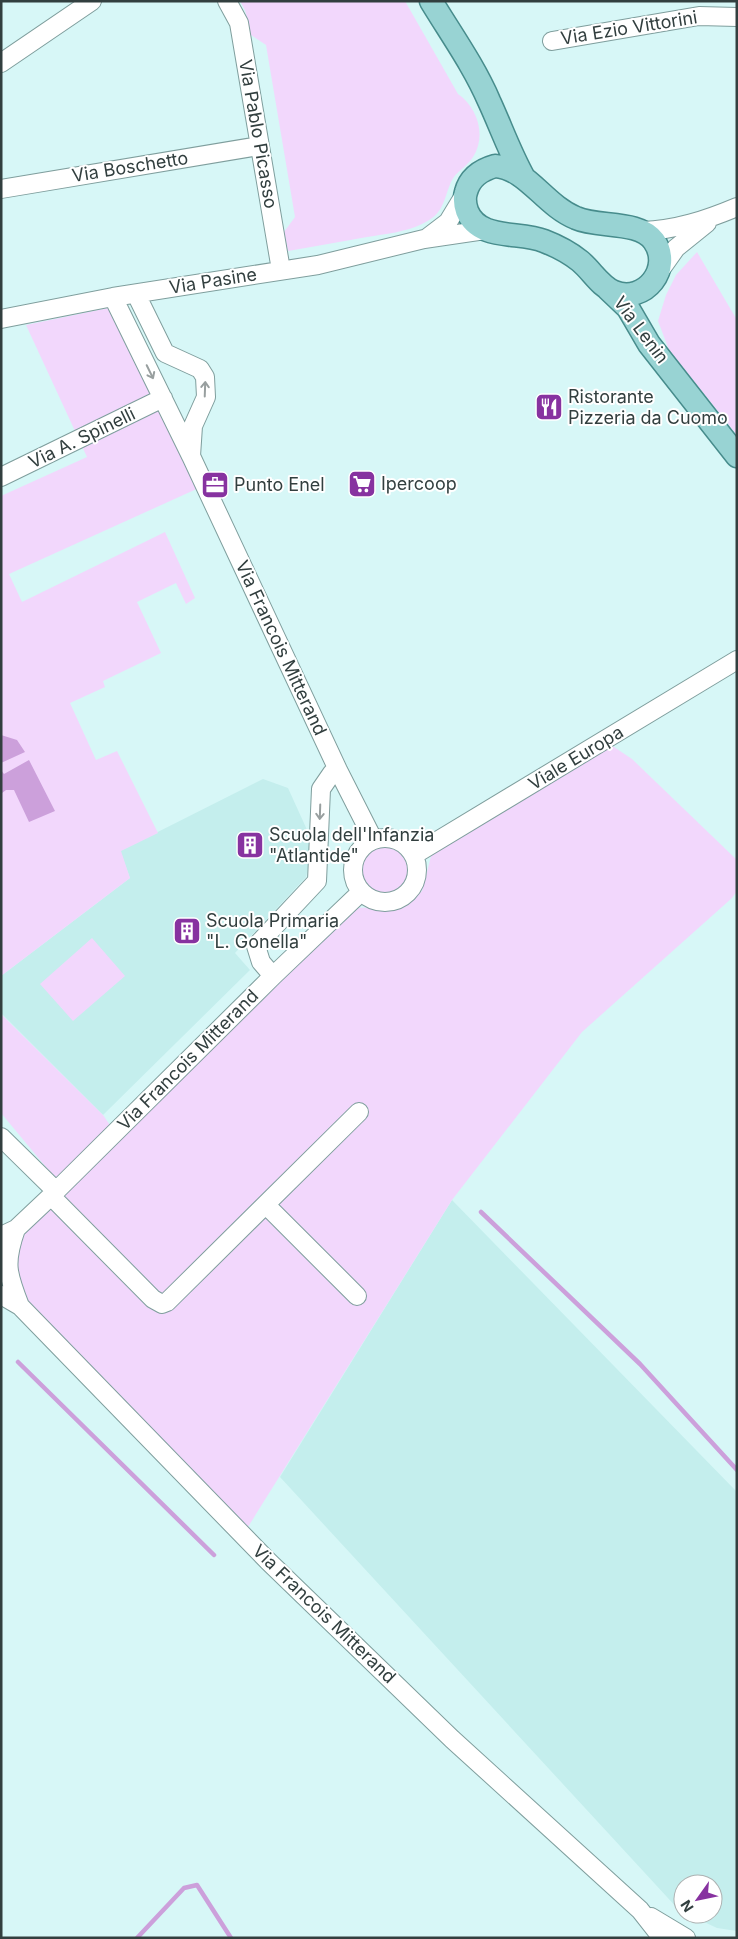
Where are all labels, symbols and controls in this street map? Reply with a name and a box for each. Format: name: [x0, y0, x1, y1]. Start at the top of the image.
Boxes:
street label: Via Ezio Vittorini: [559, 6, 699, 49]
street label: Via Pablo Picasso: [235, 58, 282, 210]
street label: Via Boschetto: [70, 147, 190, 186]
street label: Via Pasine: [168, 263, 258, 298]
street label: Via Lenin: [609, 292, 673, 367]
one-way arrow: [146, 364, 155, 379]
one-way arrow: [201, 382, 210, 398]
place label: Ristorante Pizzeria da Cuomo: [568, 386, 728, 428]
restaurant icon: Ristorante Pizzeria da Cuomo: [534, 392, 564, 422]
street label: Via A. Spinelli: [25, 403, 138, 472]
supermarket icon: Ipercoop: [347, 469, 377, 499]
office icon: Punto Enel: [200, 470, 230, 500]
place label: Ipercoop: [381, 473, 457, 494]
place label: Punto Enel: [234, 474, 325, 495]
street label: Via Francois Mitterand: [232, 557, 331, 739]
street label: Viale Europa: [525, 721, 627, 794]
one-way arrow: [315, 803, 324, 819]
place label: Scuola dell'Infanzia "Atlantide": [269, 824, 434, 866]
building icon: Scuola dell'Infanzia "Atlantide": [235, 830, 265, 860]
place label: Scuola Primaria "L. Gonella": [206, 910, 339, 952]
building icon: Scuola Primaria "L. Gonella": [172, 916, 202, 946]
street label: Via Francois Mitterand: [113, 985, 262, 1134]
street label: Via Francois Mitterand: [249, 1540, 400, 1687]
north arrow: [673, 1874, 723, 1924]
text: N: [677, 1897, 697, 1915]

